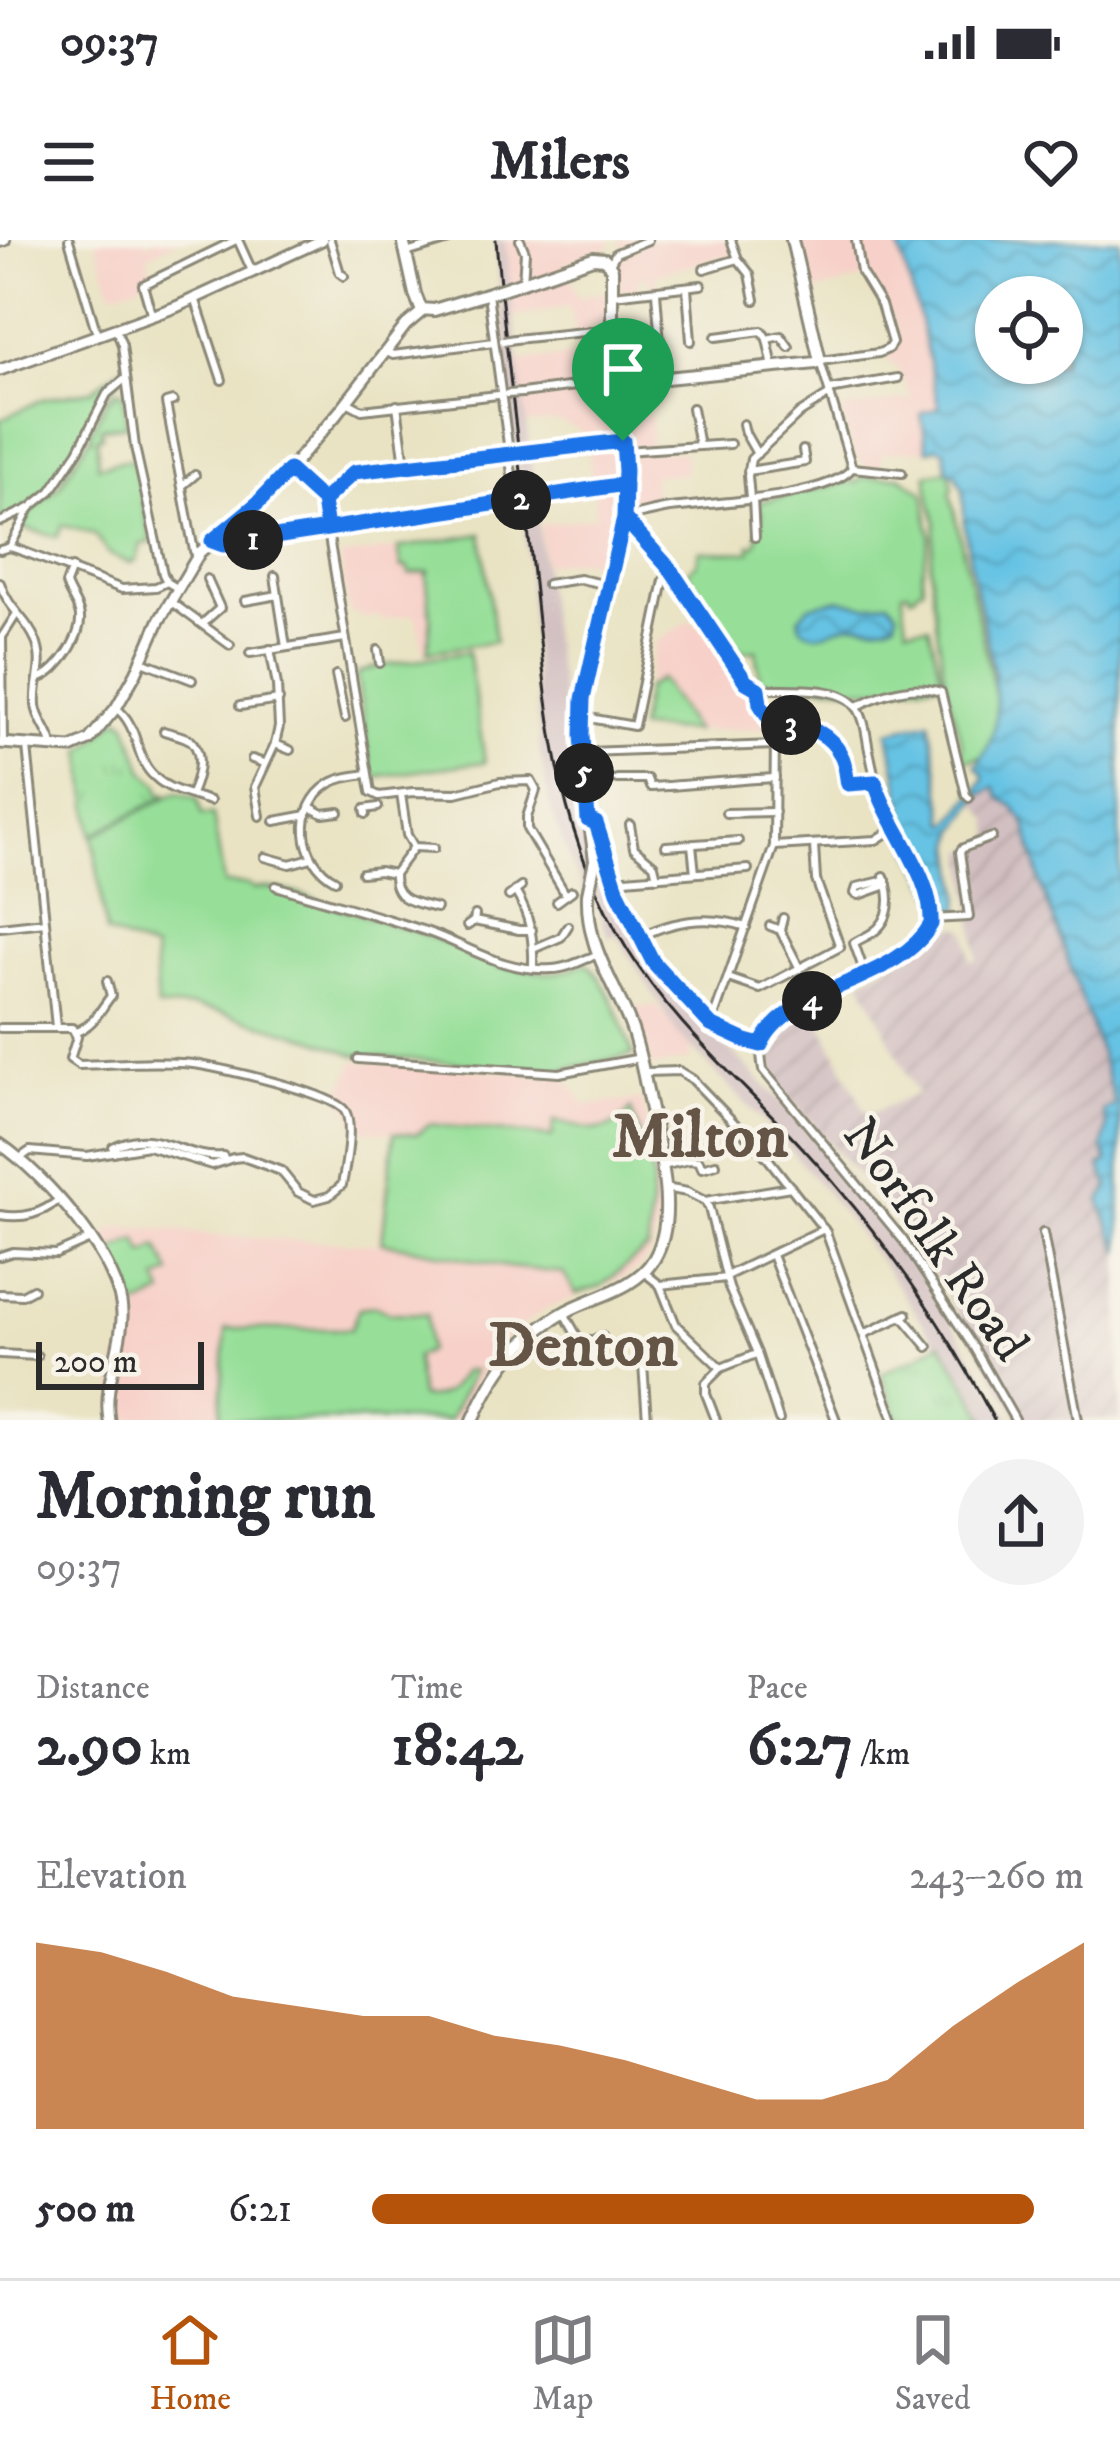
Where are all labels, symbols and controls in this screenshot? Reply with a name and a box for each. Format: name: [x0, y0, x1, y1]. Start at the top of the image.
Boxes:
text: 09:37: [60, 14, 159, 70]
icon: menu: [36, 129, 102, 195]
text: Milers: [490, 129, 630, 196]
icon: heart: [1018, 129, 1084, 195]
map controls: [975, 276, 1083, 384]
button: locate: [975, 276, 1083, 384]
pin: [572, 318, 674, 441]
icon: arrive: [590, 336, 656, 402]
pin: 2: [491, 470, 551, 530]
text: 2: [513, 479, 529, 520]
pin: 1: [223, 510, 283, 570]
text: 1: [247, 519, 259, 560]
pin: 3: [761, 695, 821, 755]
text: 3: [785, 704, 797, 745]
pin: 5: [554, 743, 614, 803]
text: 5: [576, 752, 592, 793]
pin: 4: [782, 971, 842, 1031]
text: 4: [803, 980, 822, 1021]
district label: Milton: [612, 1099, 788, 1177]
street label: Norfolk Road: [828, 1106, 1042, 1374]
district label: Denton: [488, 1308, 678, 1386]
scale bar: [36, 1336, 204, 1389]
text: 200 m: [54, 1342, 138, 1383]
text: Morning run: [36, 1457, 375, 1539]
button: share: [958, 1459, 1084, 1585]
text: 09:37: [36, 1543, 122, 1592]
text: Distance: [36, 1668, 150, 1709]
text: Time: [391, 1668, 463, 1709]
text: Pace: [747, 1668, 808, 1709]
text: 2.90: [36, 1709, 143, 1784]
text: 18:42: [391, 1709, 523, 1784]
text: 6:27: [747, 1709, 853, 1784]
text: km: [143, 1734, 191, 1775]
text: /km: [853, 1734, 910, 1775]
text: Elevation: [36, 1852, 187, 1901]
text: 243–260 m: [909, 1852, 1084, 1901]
text: 500 m: [36, 2185, 135, 2234]
text: 6:21: [228, 2185, 292, 2234]
tab: Home: [149, 2307, 231, 2420]
tab: Map: [530, 2307, 596, 2420]
tab: Saved: [895, 2307, 971, 2420]

